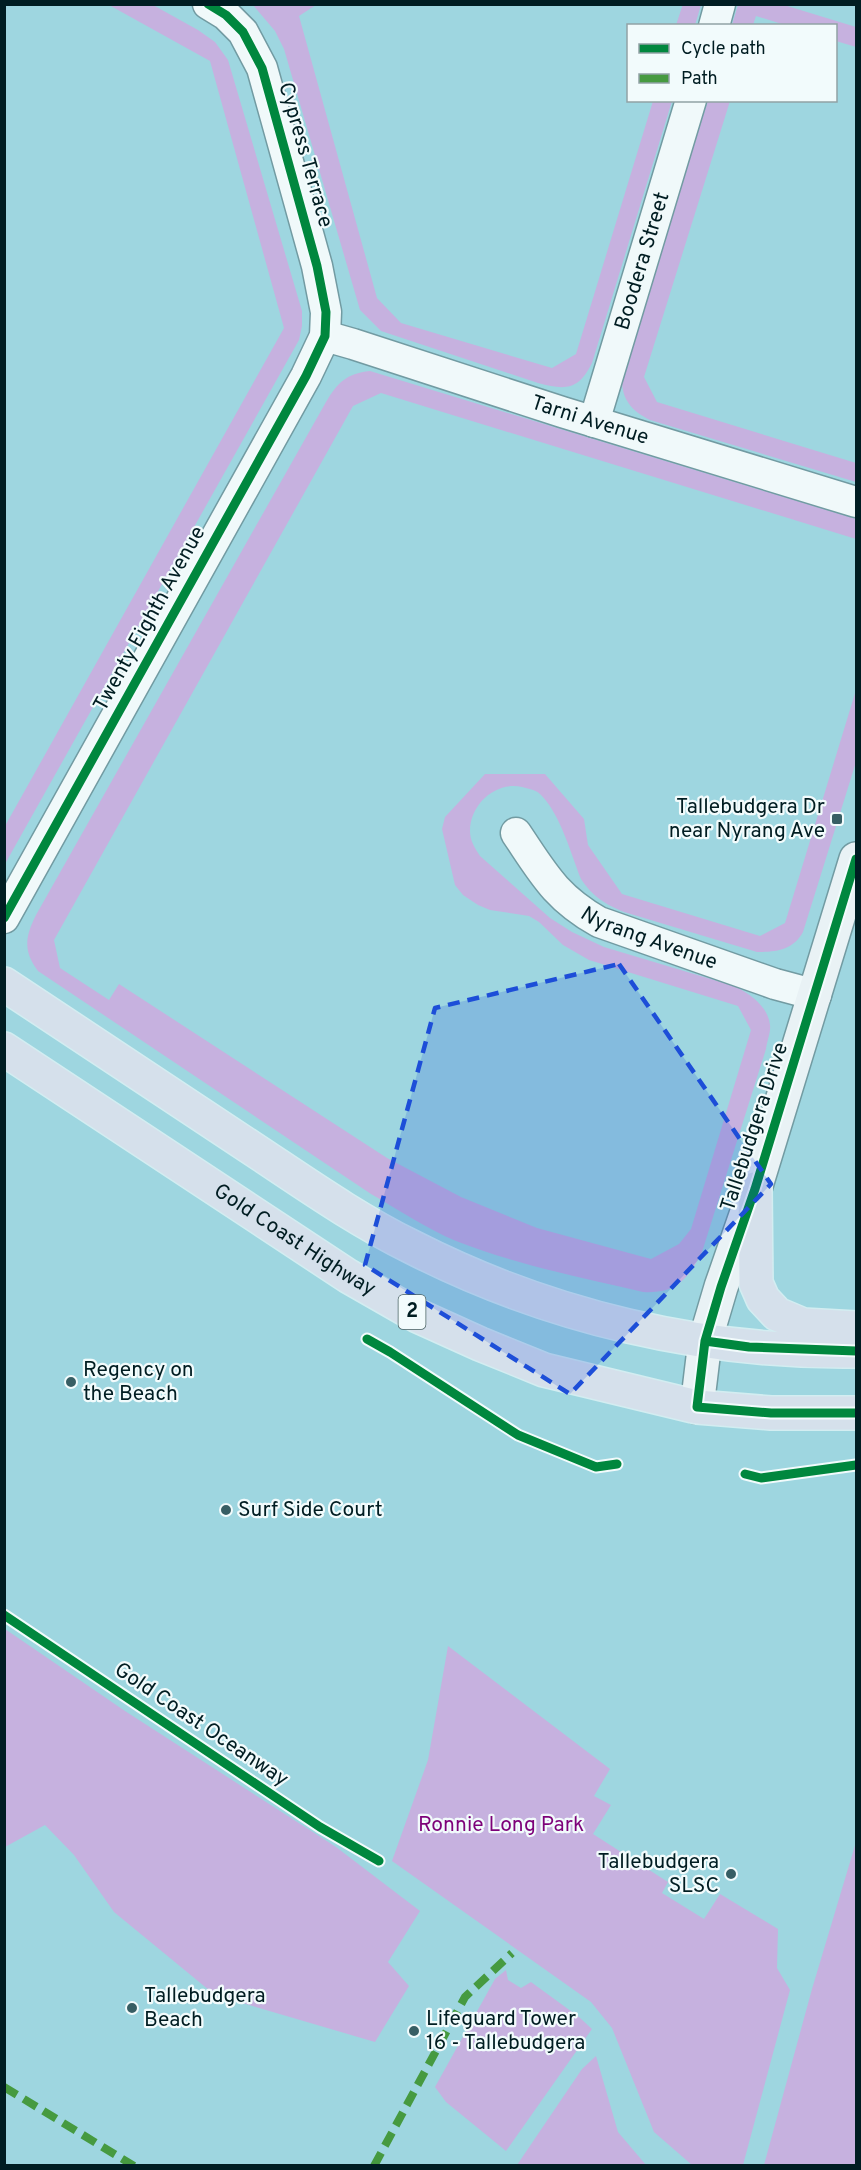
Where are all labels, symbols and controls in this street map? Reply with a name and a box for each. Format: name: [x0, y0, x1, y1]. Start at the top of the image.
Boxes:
legend: [627, 24, 837, 102]
text: Cycle path: [681, 38, 766, 61]
text: Path: [681, 68, 718, 91]
street label: Cypress Terrace: [271, 79, 339, 231]
street label: Boodera Street: [609, 189, 676, 334]
street label: Tarni Avenue: [528, 389, 652, 451]
street label: Twenty Eighth Avenue: [88, 522, 212, 716]
place label: Tallebudgera Dr near Nyrang Ave: [669, 794, 825, 845]
marker: Tallebudgera Dr near Nyrang Ave: [830, 812, 844, 826]
street label: Nyrang Avenue: [575, 901, 721, 976]
street label: Tallebudgera Drive: [715, 1039, 795, 1215]
street label: Gold Coast Highway: [208, 1178, 381, 1303]
road number: 2: [398, 1295, 426, 1329]
place label: Regency on the Beach: [83, 1357, 194, 1408]
marker: Regency on the Beach: [64, 1375, 78, 1389]
place label: Surf Side Court: [238, 1497, 383, 1524]
marker: Surf Side Court: [219, 1503, 233, 1517]
street label: Gold Coast Oceanway: [109, 1657, 293, 1793]
park label: Ronnie Long Park: [418, 1812, 584, 1839]
place label: Tallebudgera SLSC: [597, 1849, 719, 1900]
marker: Tallebudgera SLSC: [724, 1867, 738, 1881]
place label: Tallebudgera Beach: [144, 1983, 266, 2034]
marker: Tallebudgera Beach: [125, 2001, 139, 2015]
place label: Lifeguard Tower 16 - Tallebudgera: [426, 2006, 585, 2057]
marker: Lifeguard Tower 16 - Tallebudgera: [407, 2024, 421, 2038]

